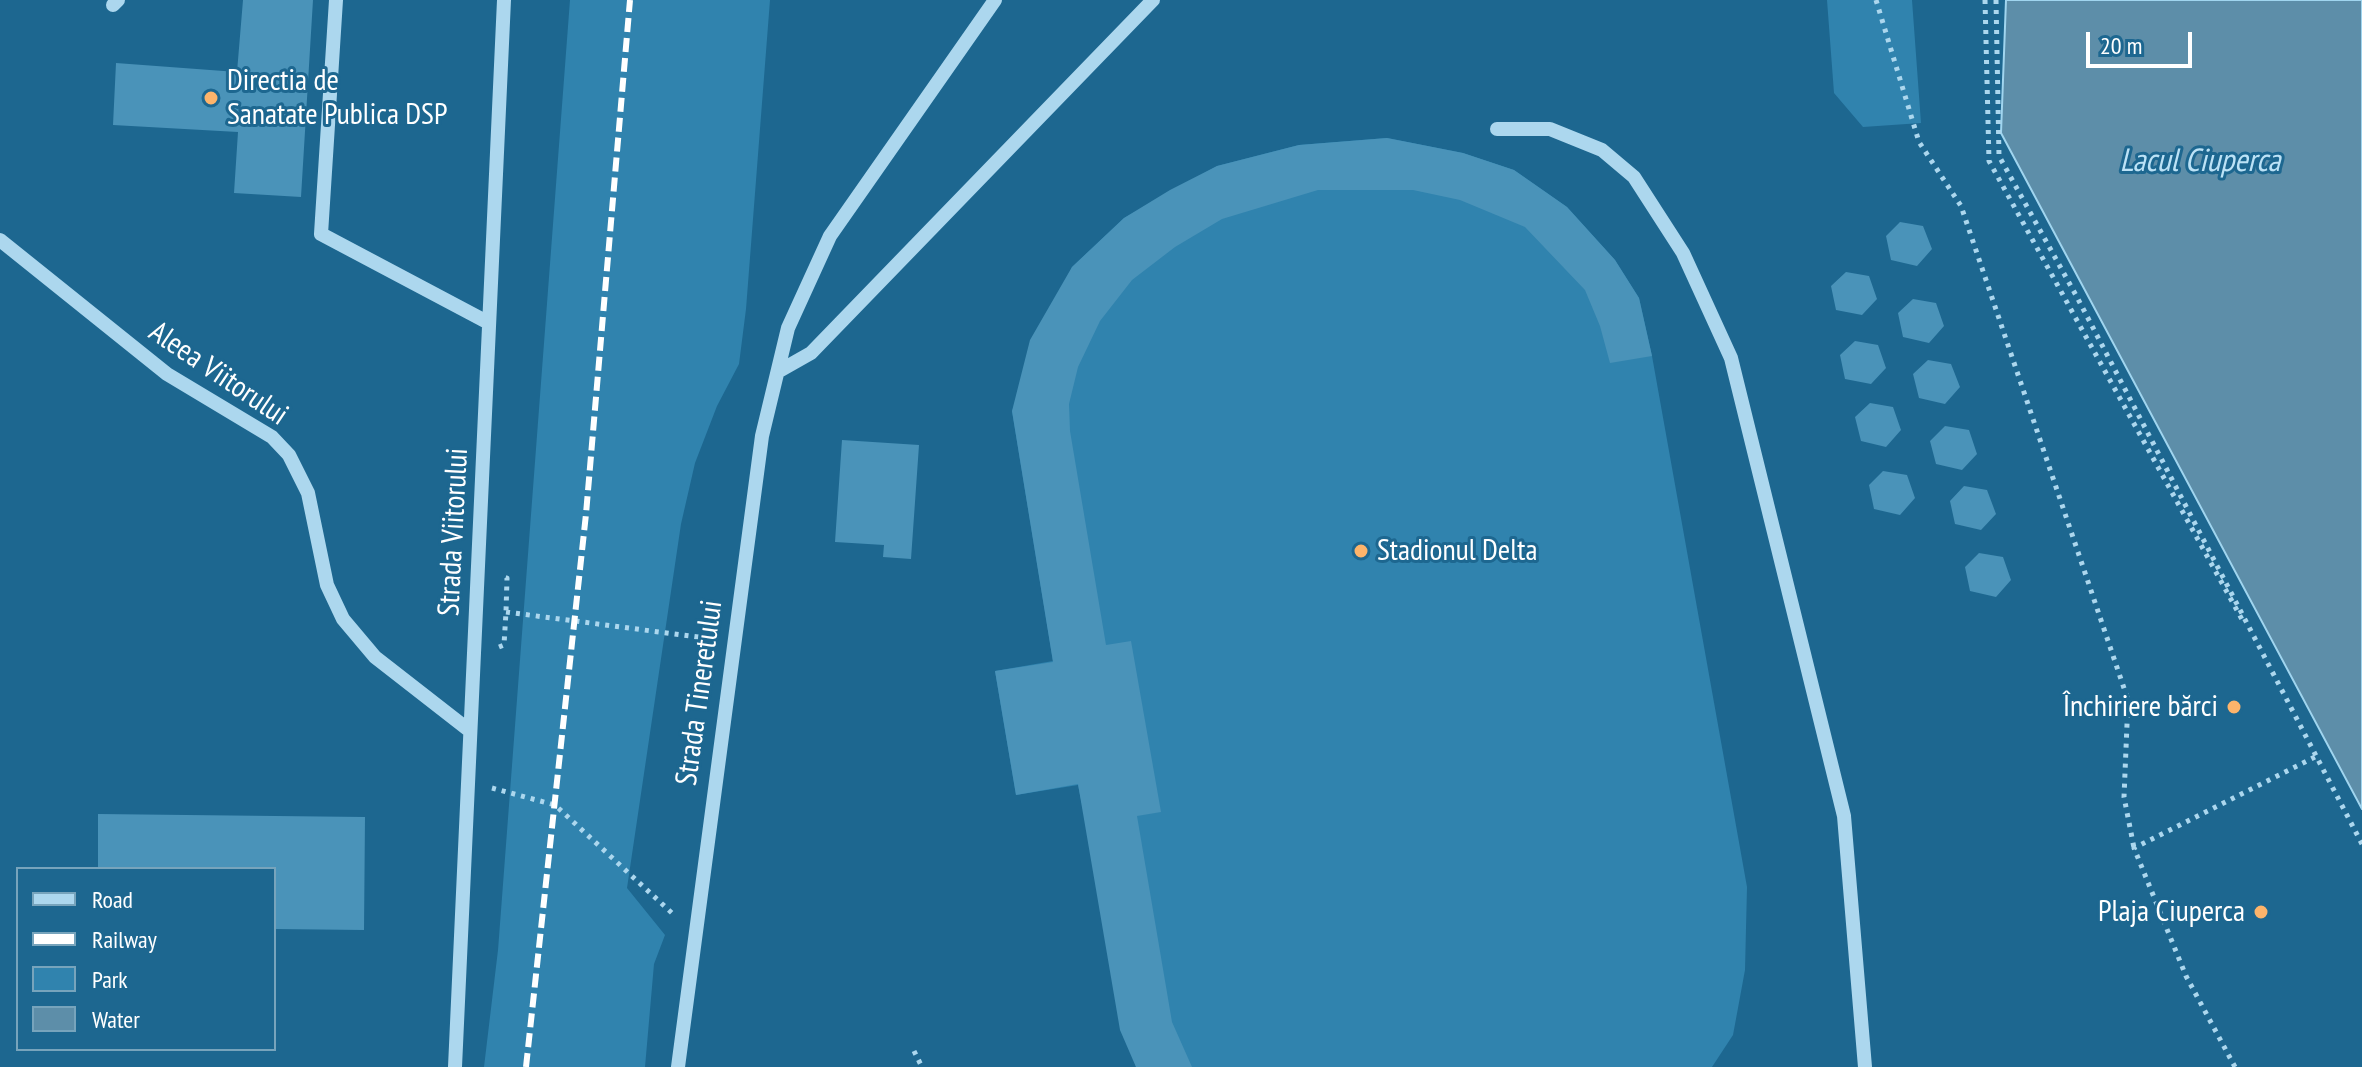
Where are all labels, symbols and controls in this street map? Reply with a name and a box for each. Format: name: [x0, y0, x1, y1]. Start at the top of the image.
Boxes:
scale bar: [2090, 16, 2196, 66]
text: 20 m: [2100, 30, 2142, 61]
place label: Directia de Sanatate Publica DSP: [227, 63, 447, 134]
marker: Directia de Sanatate Publica DSP: [202, 89, 220, 107]
water label: Lacul Ciuperca: [2120, 143, 2280, 181]
street label: Aleea Viitorului: [142, 314, 294, 434]
street label: Strada Viitorului: [432, 447, 476, 617]
place label: Stadionul Delta: [1377, 533, 1537, 569]
marker: Stadionul Delta: [1352, 542, 1370, 560]
street label: Strada Tineretului: [669, 598, 731, 788]
place label: Închiriere bărci: [2063, 689, 2218, 725]
marker: Închiriere bărci: [2225, 698, 2243, 716]
legend: [16, 867, 276, 1051]
text: Road: [92, 884, 133, 915]
place label: Plaja Ciuperca: [2098, 894, 2245, 930]
marker: Plaja Ciuperca: [2252, 903, 2270, 921]
text: Railway: [92, 924, 157, 955]
text: Park: [92, 964, 128, 995]
text: Water: [92, 1004, 140, 1035]

